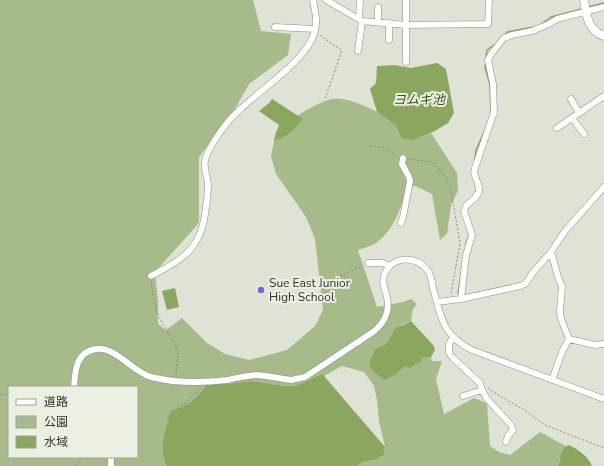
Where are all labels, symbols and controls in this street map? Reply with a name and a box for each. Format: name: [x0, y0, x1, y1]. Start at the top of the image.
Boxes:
water label: ヨムギ池: [393, 91, 447, 109]
place label: Sue East Junior High School: [269, 275, 351, 305]
marker: Sue East Junior High School: [256, 285, 266, 295]
legend: [8, 386, 138, 458]
text: 道路: [44, 394, 68, 410]
text: 公園: [44, 414, 68, 430]
text: 水域: [44, 434, 68, 450]

